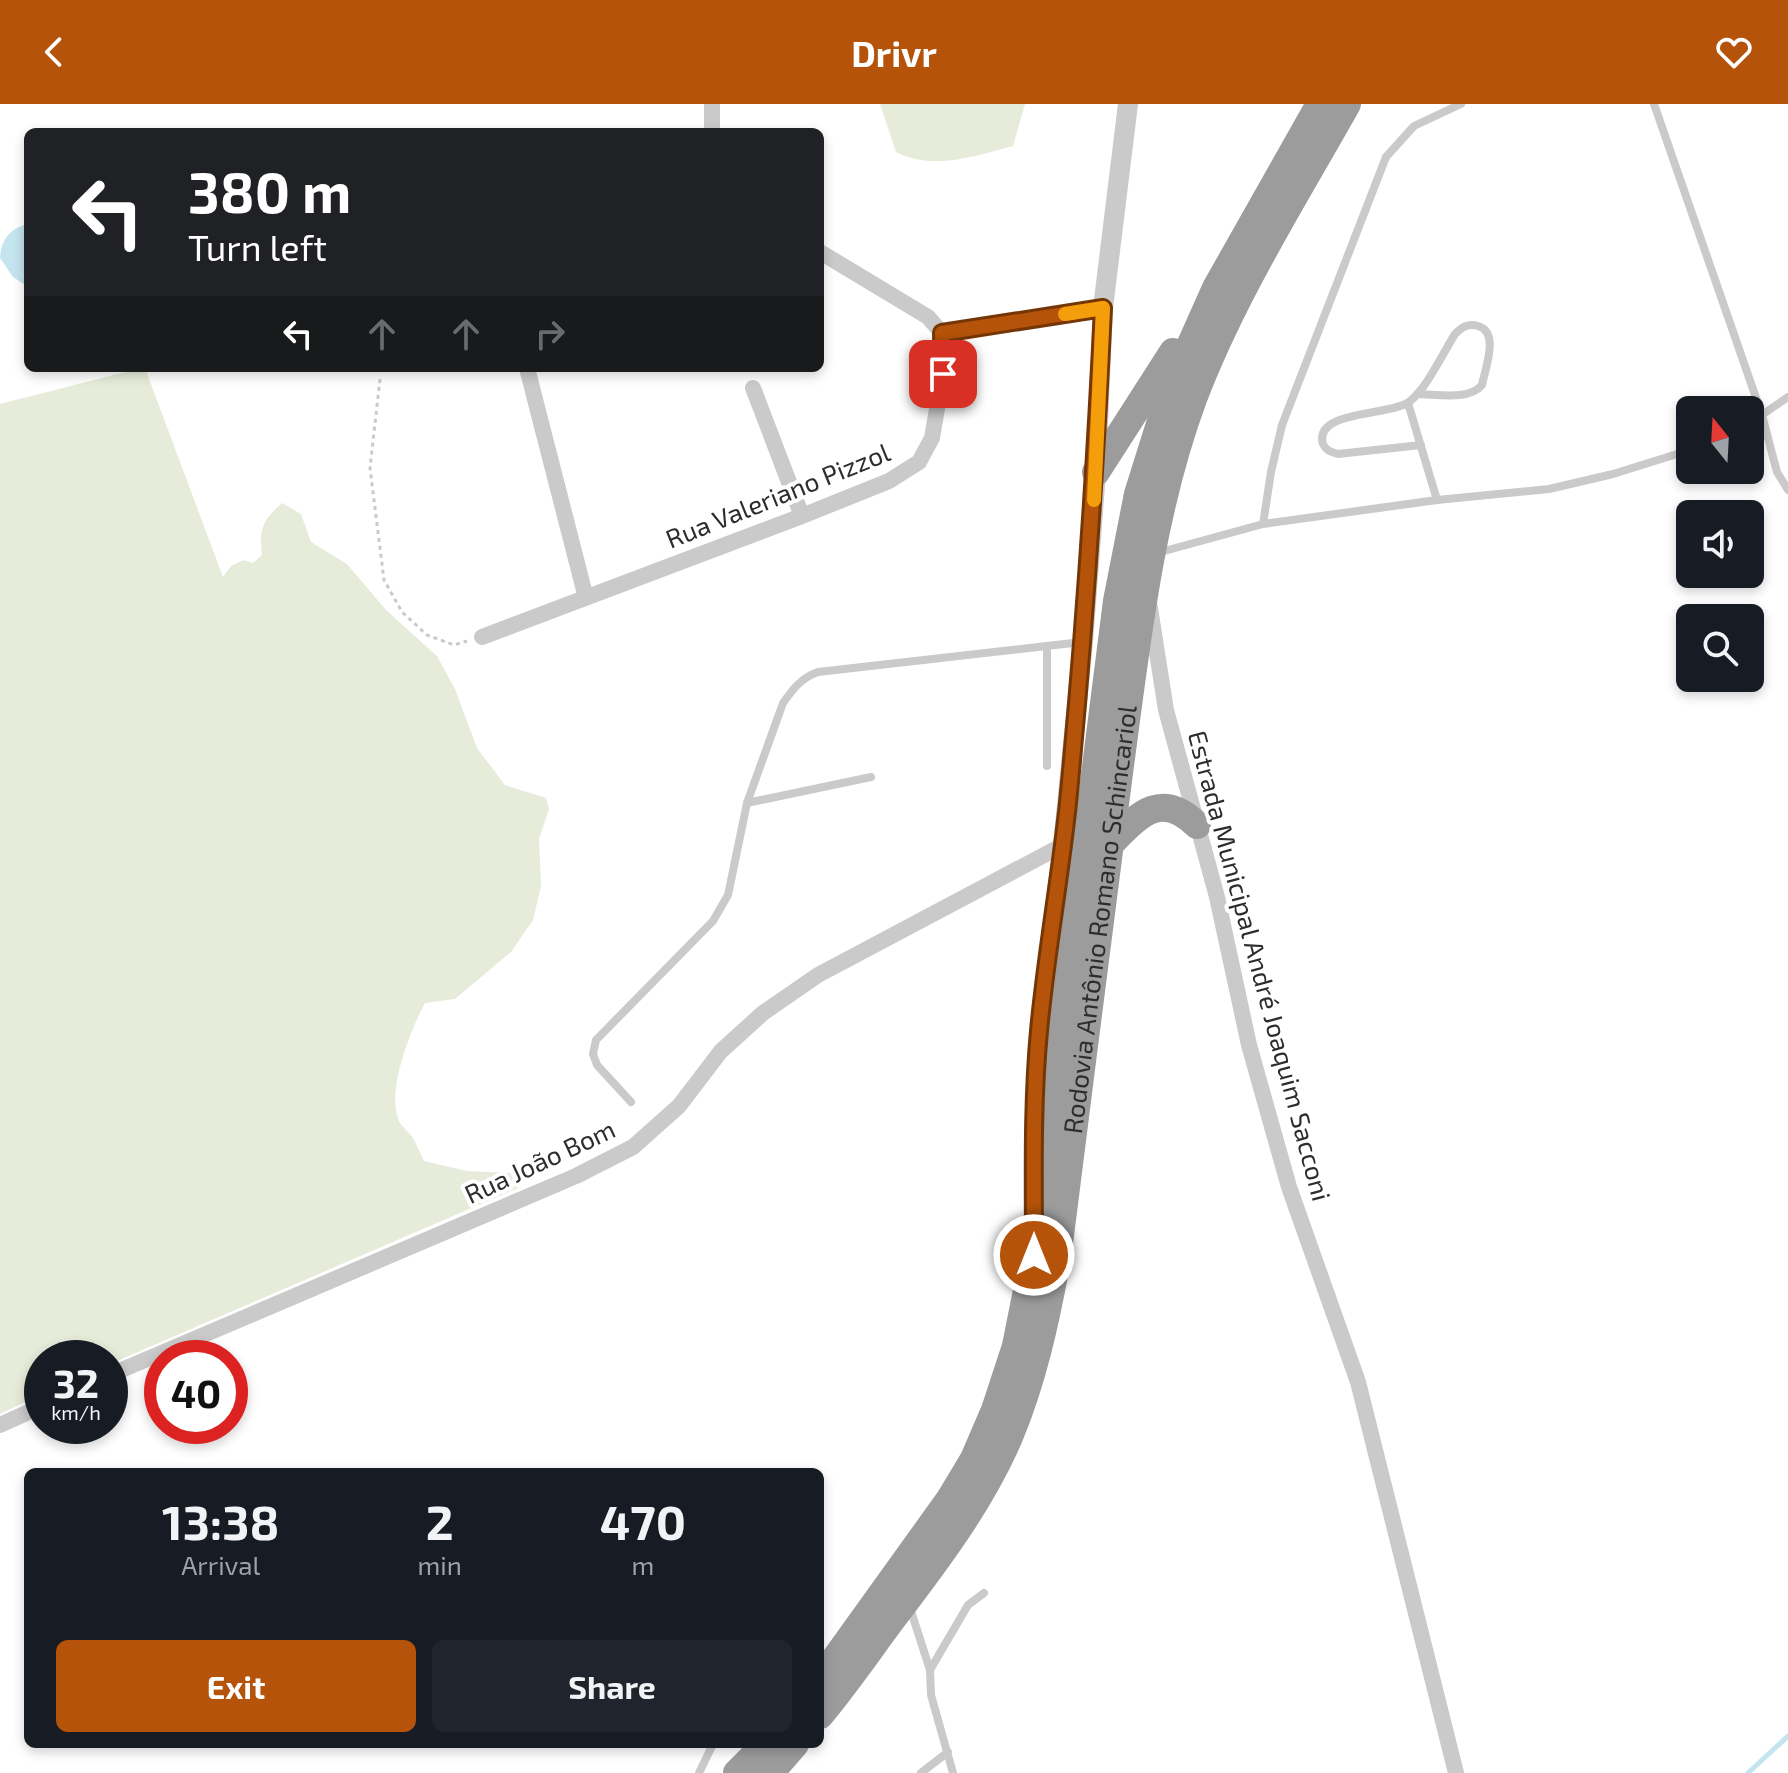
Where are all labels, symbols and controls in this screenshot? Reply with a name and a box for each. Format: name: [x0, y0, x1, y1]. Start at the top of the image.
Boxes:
icon: back: [32, 30, 76, 74]
icon: heart: [1712, 30, 1756, 74]
text: Drivr: [851, 31, 937, 74]
text: 380 m: [188, 157, 351, 224]
icon: left: [56, 160, 160, 264]
text: Turn left: [188, 225, 327, 268]
icon: left: [276, 312, 320, 356]
icon: ahead: [360, 312, 404, 356]
icon: ahead: [444, 312, 488, 356]
icon: right: [528, 312, 572, 356]
pin: [909, 340, 977, 408]
icon: arrive: [921, 352, 965, 396]
north arrow: [1676, 396, 1764, 484]
map controls: [1676, 396, 1764, 692]
street label: Rua Valeriano Pizzol: [661, 435, 894, 554]
button: sound: [1676, 500, 1764, 588]
button: search: [1676, 604, 1764, 692]
street label: Rodovia Antônio Romano Schincariol: [1056, 703, 1142, 1135]
street label: Estrada Municipal André Joaquim Sacconi: [1183, 727, 1338, 1204]
street label: Rua João Bom: [459, 1112, 620, 1209]
position arrow: [992, 1213, 1076, 1297]
speed limit sign: 40: [144, 1340, 248, 1444]
text: 32: [53, 1358, 99, 1406]
text: km/h: [51, 1400, 101, 1424]
text: 13:38: [162, 1492, 279, 1550]
text: 2: [426, 1492, 454, 1550]
text: 470: [600, 1492, 686, 1550]
text: Arrival: [181, 1549, 260, 1580]
text: min: [417, 1549, 462, 1580]
text: m: [631, 1549, 654, 1580]
button: Exit: [56, 1640, 416, 1732]
button: Share: [432, 1640, 792, 1732]

